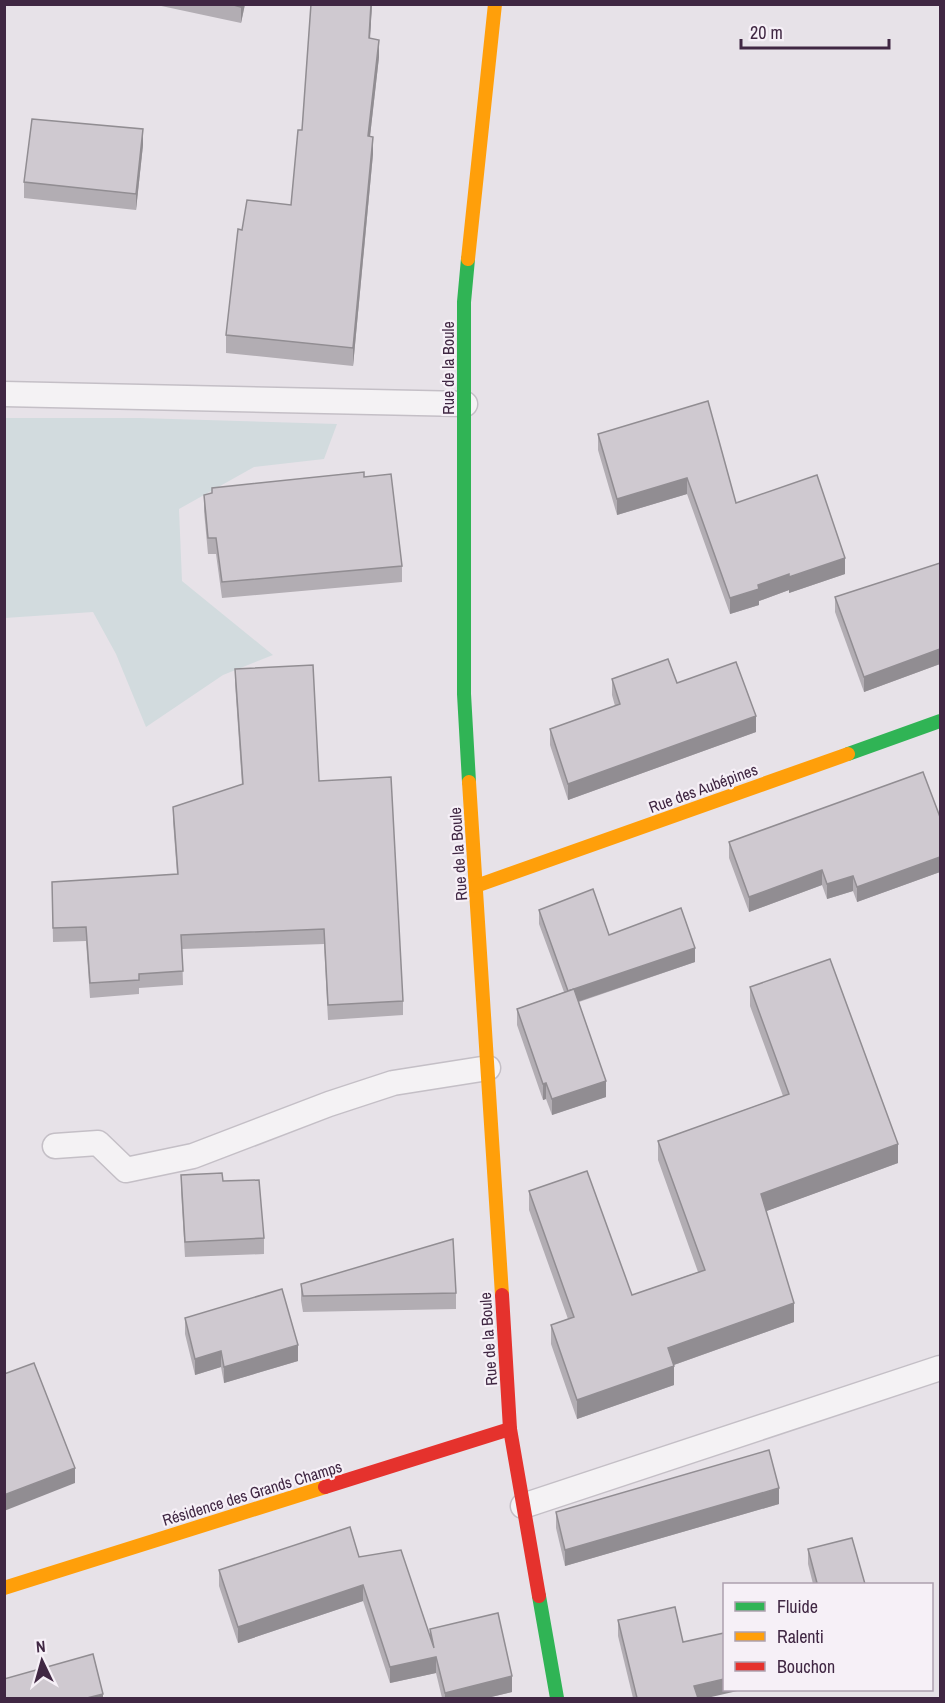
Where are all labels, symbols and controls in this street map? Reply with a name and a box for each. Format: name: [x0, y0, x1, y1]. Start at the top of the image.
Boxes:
scale bar: [741, 12, 890, 50]
text: 20 m: [750, 20, 783, 45]
street label: Rue de la Boule: [437, 321, 459, 415]
street label: Rue des Aubépines: [645, 758, 761, 818]
street label: Rue de la Boule: [444, 807, 472, 901]
street label: Rue de la Boule: [474, 1292, 502, 1386]
street label: Résidence des Grands Champs: [160, 1455, 344, 1531]
legend: [723, 1583, 933, 1691]
text: Fluide: [777, 1594, 818, 1619]
text: Ralenti: [777, 1624, 824, 1649]
north arrow: [12, 1631, 72, 1691]
text: N: [35, 1635, 46, 1657]
text: Bouchon: [777, 1654, 835, 1679]

